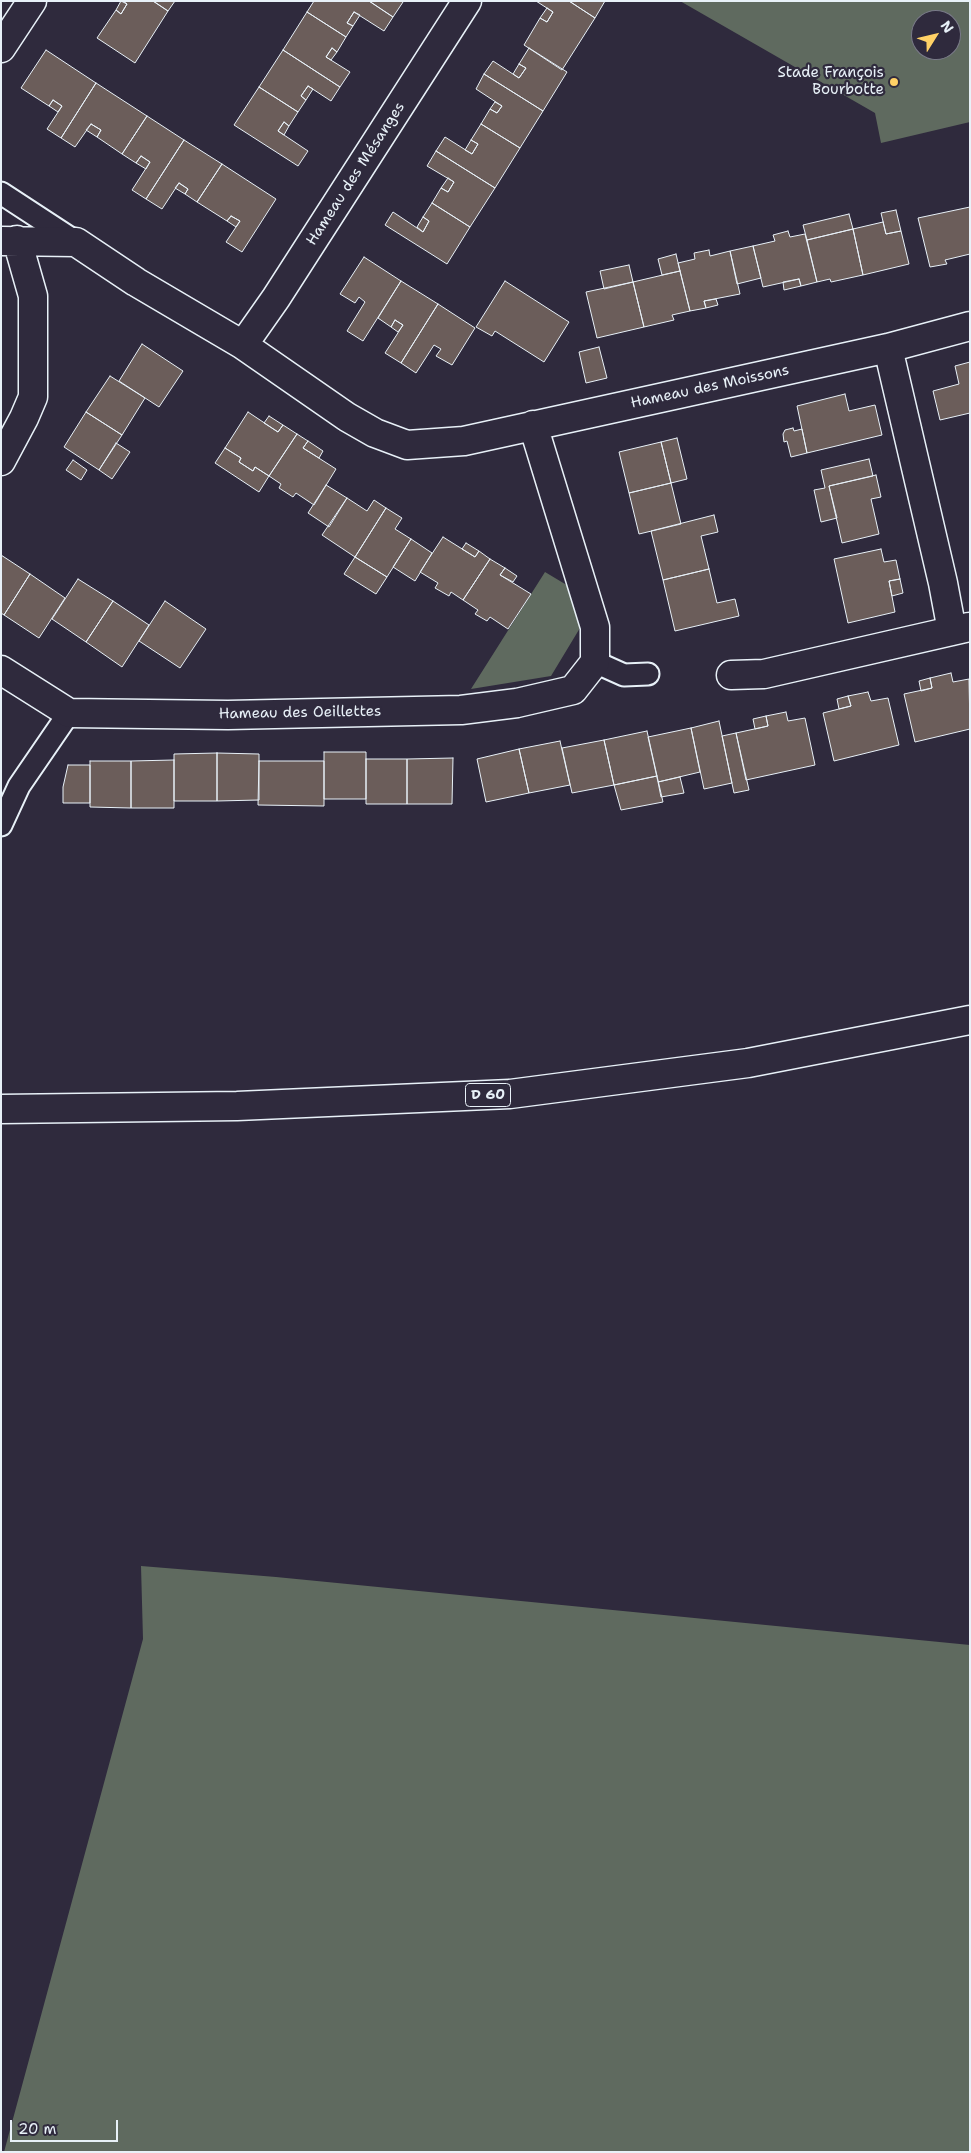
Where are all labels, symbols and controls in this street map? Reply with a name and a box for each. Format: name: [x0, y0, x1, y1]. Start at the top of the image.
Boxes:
north arrow: [911, 10, 961, 60]
text: N: [937, 17, 958, 37]
place label: Stade François Bourbotte: [778, 64, 884, 99]
marker: Stade François Bourbotte: [888, 76, 900, 88]
street label: Hameau des Mésanges: [303, 99, 409, 249]
street label: Hameau des Moissons: [629, 361, 791, 413]
street label: Hameau des Oeillettes: [218, 703, 382, 723]
road number: D 60: [466, 1084, 510, 1106]
scale bar: [12, 2110, 120, 2142]
text: 20 m: [18, 2119, 57, 2139]

